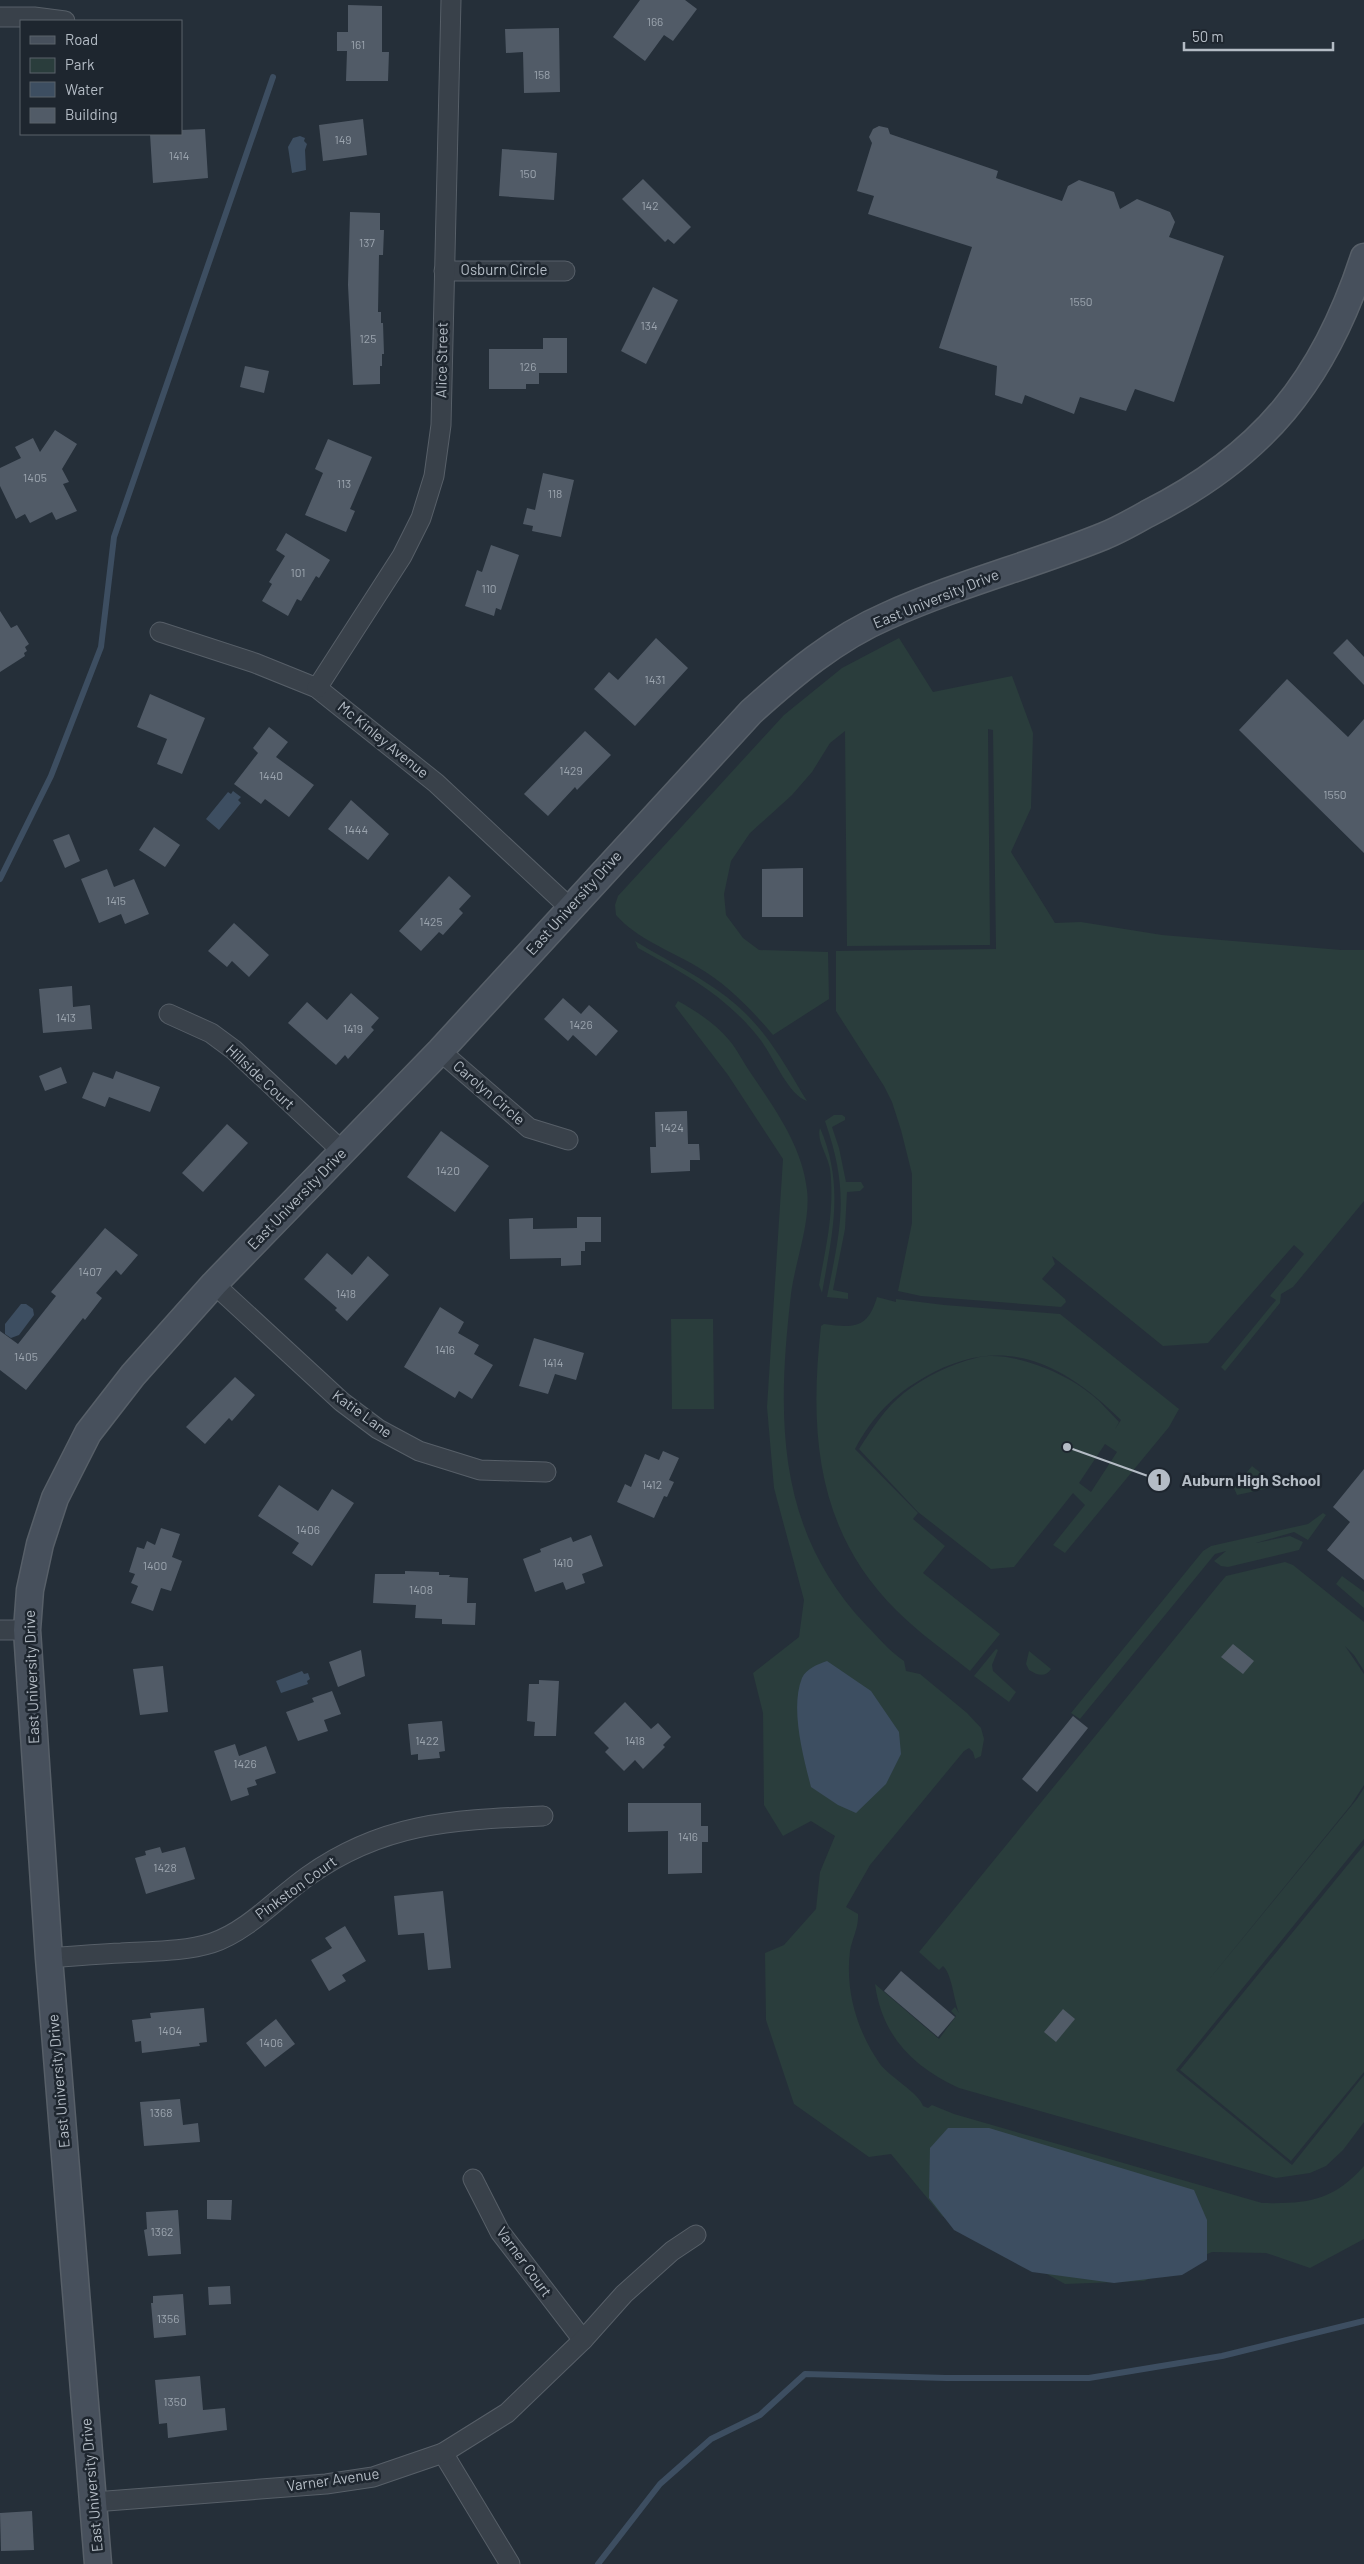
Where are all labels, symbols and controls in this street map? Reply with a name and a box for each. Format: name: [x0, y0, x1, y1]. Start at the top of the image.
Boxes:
house number: 166: [647, 14, 663, 28]
legend: [20, 20, 182, 135]
scale bar: [1184, 20, 1333, 52]
text: 50 m: [1192, 27, 1224, 45]
text: Road: [65, 30, 98, 48]
house number: 161: [351, 37, 365, 51]
text: Park: [65, 55, 95, 73]
house number: 158: [534, 67, 550, 81]
text: Water: [65, 80, 104, 98]
text: Building: [65, 105, 118, 123]
house number: 149: [334, 132, 352, 146]
house number: 1414: [169, 148, 189, 162]
house number: 150: [519, 166, 537, 180]
house number: 142: [641, 198, 659, 212]
house number: 137: [359, 235, 375, 249]
street label: Osburn Circle: [461, 260, 547, 278]
house number: 1550: [1069, 294, 1093, 308]
house number: 134: [641, 318, 658, 332]
street label: Alice Street: [431, 322, 451, 398]
house number: 125: [360, 331, 376, 345]
house number: 126: [520, 359, 536, 373]
house number: 1405: [23, 470, 47, 484]
house number: 113: [337, 476, 351, 490]
house number: 118: [548, 486, 562, 500]
house number: 101: [291, 565, 305, 579]
street label: East University Drive: [870, 565, 1001, 632]
house number: 110: [481, 581, 497, 595]
house number: 1431: [644, 672, 666, 686]
street label: Mc Kinley Avenue: [335, 697, 433, 781]
house number: 1429: [559, 763, 583, 777]
house number: 1440: [259, 768, 283, 782]
house number: 1550: [1323, 787, 1347, 801]
house number: 1444: [344, 822, 368, 836]
street label: East University Drive: [522, 846, 625, 958]
house number: 1415: [106, 893, 126, 907]
house number: 1425: [419, 914, 443, 928]
house number: 1413: [56, 1010, 76, 1024]
house number: 1426: [569, 1017, 593, 1031]
house number: 1419: [343, 1021, 363, 1035]
street label: Hillside Court: [223, 1040, 299, 1113]
street label: Carolyn Circle: [450, 1056, 529, 1128]
house number: 1424: [660, 1120, 684, 1134]
street label: East University Drive: [243, 1144, 349, 1253]
house number: 1420: [436, 1163, 460, 1177]
house number: 1407: [78, 1264, 102, 1278]
house number: 1418: [336, 1286, 356, 1300]
house number: 1416: [435, 1342, 455, 1356]
house number: 1405: [14, 1349, 38, 1363]
house number: 1414: [543, 1355, 563, 1369]
street label: Katie Lane: [329, 1386, 396, 1441]
callout: Auburn High School: [1147, 1465, 1330, 1496]
text: 1: [1156, 1470, 1162, 1488]
text: Auburn High School: [1182, 1470, 1321, 1489]
house number: 1412: [642, 1477, 662, 1491]
house number: 1406: [296, 1522, 320, 1536]
house number: 1410: [553, 1555, 573, 1569]
house number: 1400: [143, 1558, 167, 1572]
house number: 1408: [409, 1582, 433, 1596]
street label: East University Drive: [20, 1610, 42, 1744]
house number: 1422: [415, 1733, 439, 1747]
house number: 1418: [625, 1733, 645, 1747]
house number: 1426: [233, 1756, 257, 1770]
house number: 1416: [678, 1829, 698, 1843]
street label: Pinkston Court: [251, 1852, 340, 1923]
house number: 1428: [153, 1860, 177, 1874]
street label: East University Drive: [43, 2013, 73, 2149]
house number: 1404: [158, 2023, 182, 2037]
house number: 1406: [259, 2035, 283, 2049]
house number: 1368: [150, 2105, 172, 2119]
street label: Varner Court: [493, 2223, 556, 2300]
house number: 1362: [151, 2224, 174, 2238]
house number: 1356: [157, 2311, 179, 2325]
house number: 1350: [163, 2394, 187, 2408]
street label: East University Drive: [76, 2417, 106, 2553]
street label: Varner Avenue: [285, 2464, 380, 2494]

